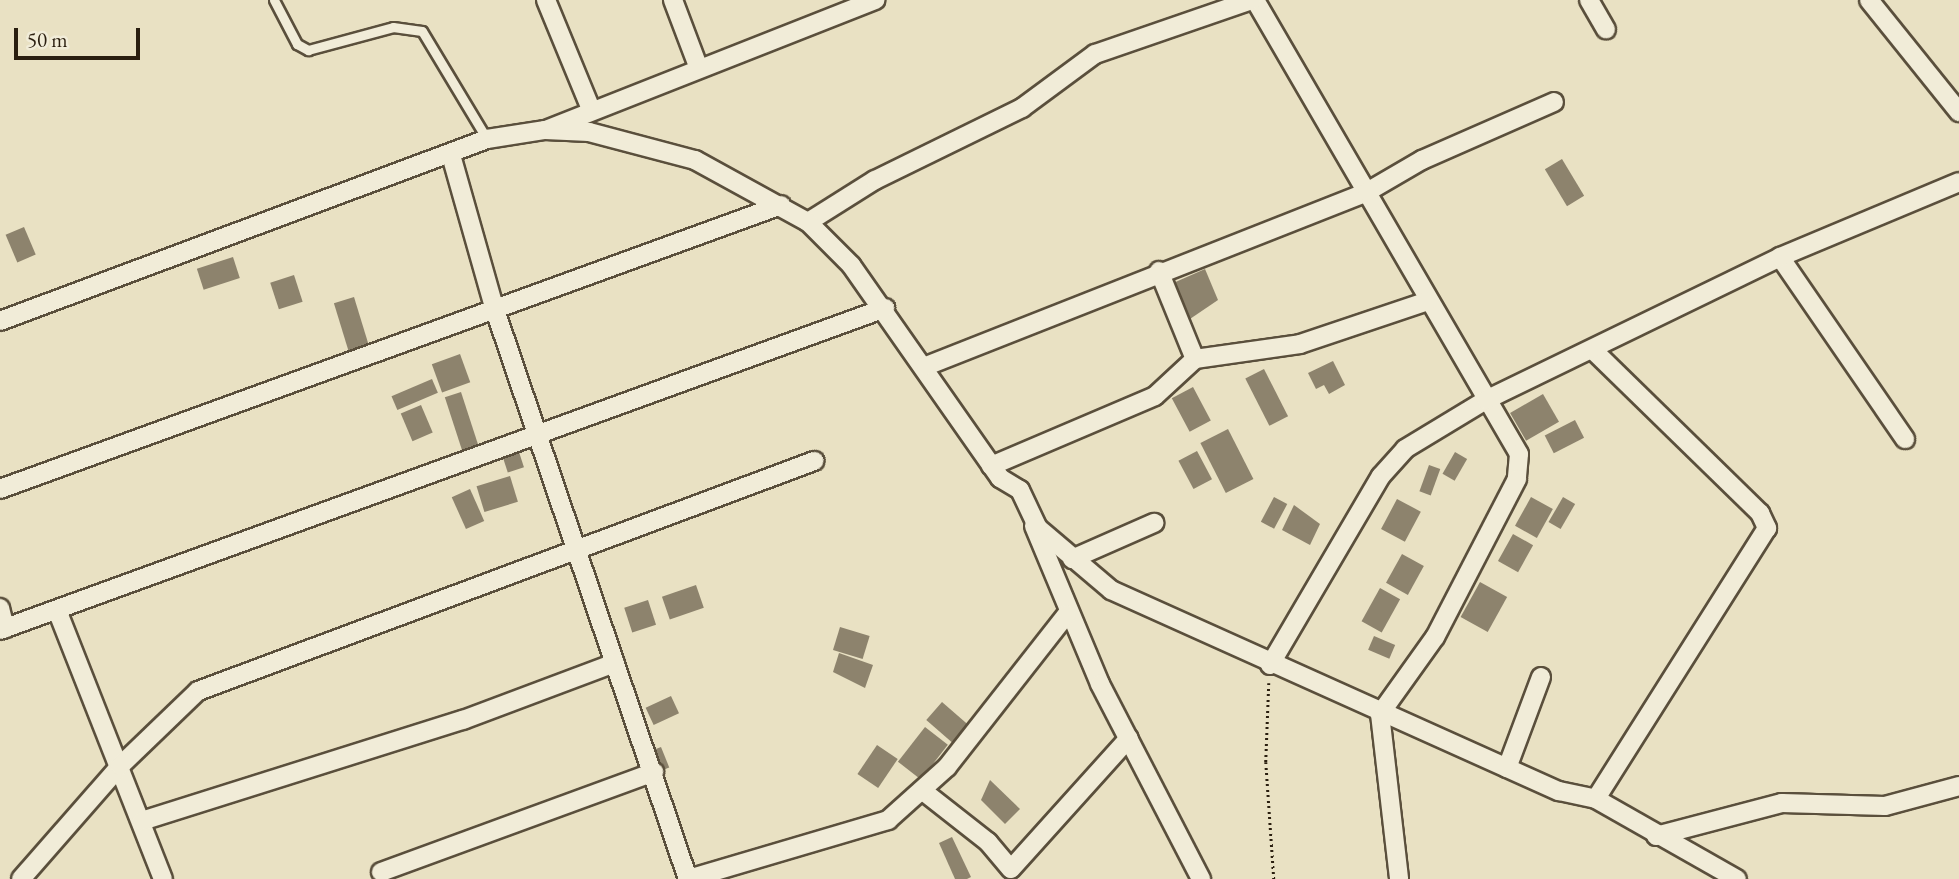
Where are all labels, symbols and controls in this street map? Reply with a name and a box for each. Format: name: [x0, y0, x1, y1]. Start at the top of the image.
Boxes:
scale bar: [18, 14, 144, 58]
text: 50 m: [27, 26, 68, 53]

